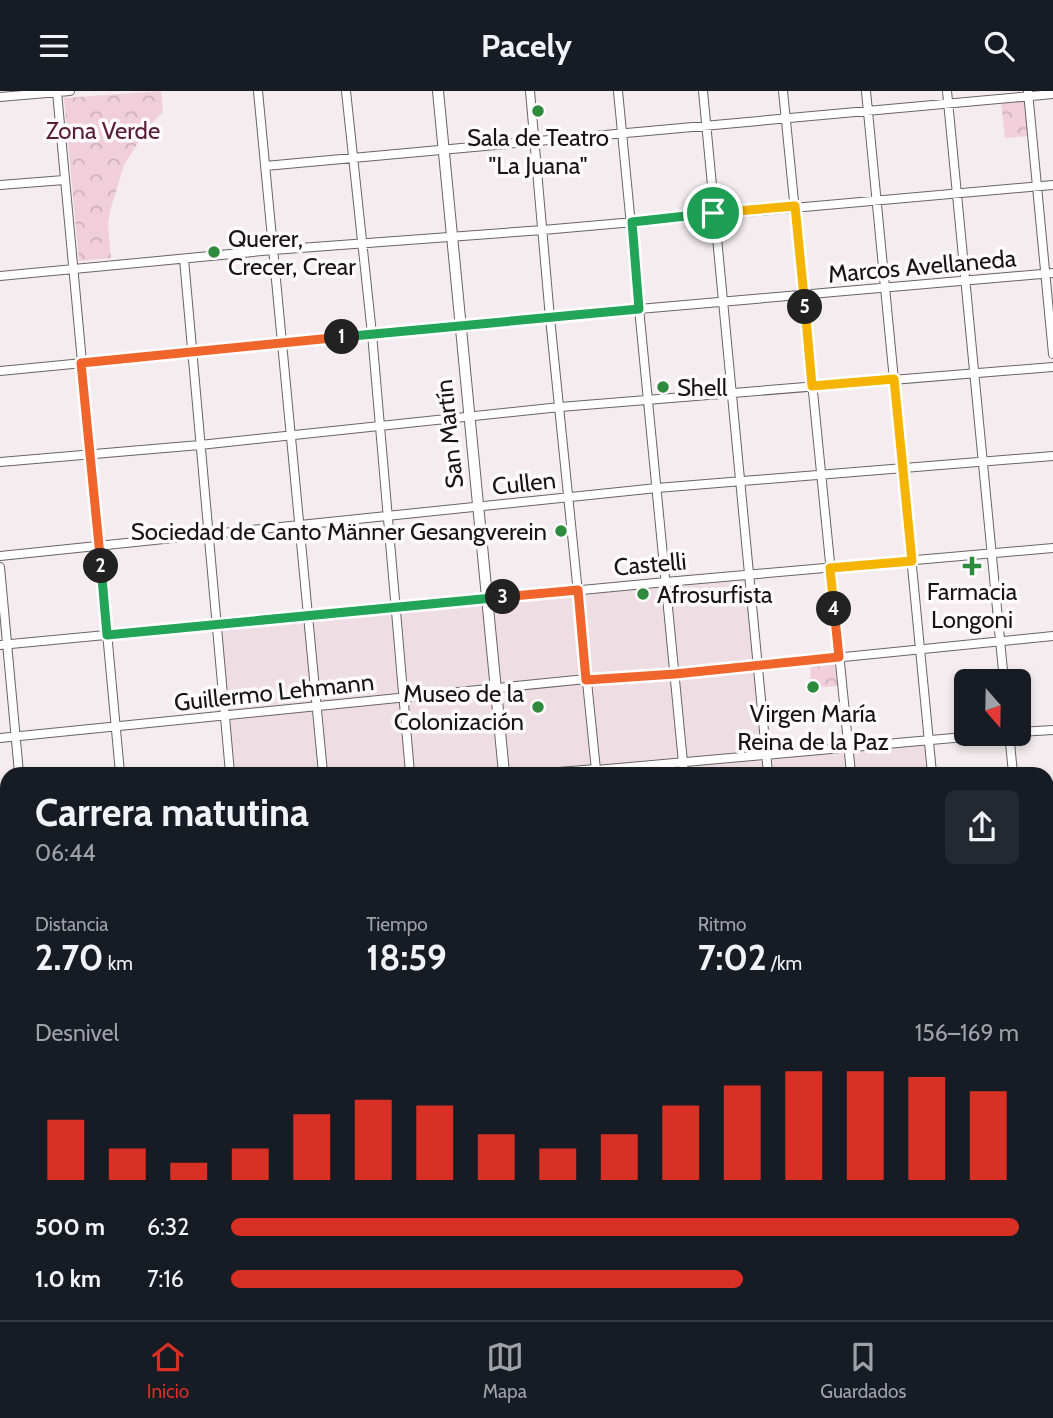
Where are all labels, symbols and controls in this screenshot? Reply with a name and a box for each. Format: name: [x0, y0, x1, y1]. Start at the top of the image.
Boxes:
text: Pacely: [481, 26, 572, 65]
icon: menu: [35, 27, 73, 65]
icon: search: [980, 27, 1018, 65]
marker: Sala de Teatro "La Juana": [530, 103, 546, 119]
park label: Zona Verde: [46, 116, 160, 145]
place label: Sala de Teatro "La Juana": [467, 123, 609, 180]
pin: [683, 183, 743, 243]
icon: arrive: [694, 194, 732, 232]
place label: Querer, Crecer, Crear: [228, 224, 356, 281]
street label: Marcos Avellaneda: [827, 243, 1018, 289]
marker: Querer, Crecer, Crear: [206, 244, 222, 260]
pin: 5: [788, 289, 822, 325]
text: 5: [799, 295, 810, 318]
pin: 1: [324, 320, 360, 355]
text: 1: [338, 325, 345, 348]
place label: Shell: [677, 373, 728, 402]
street label: San Martín: [429, 378, 469, 490]
marker: Shell: [655, 379, 671, 395]
street label: Cullen: [491, 465, 557, 501]
place label: Sociedad de Canto Männer Gesangverein: [131, 517, 547, 546]
marker: Sociedad de Canto Männer Gesangverein: [553, 523, 569, 539]
street label: Castelli: [612, 546, 688, 582]
pin: 2: [84, 549, 119, 583]
text: 2: [95, 554, 106, 577]
marker: Farmacia Longoni: [964, 558, 980, 574]
place label: Farmacia Longoni: [927, 577, 1018, 634]
pin: 3: [486, 580, 520, 615]
place label: Afrosurfista: [657, 580, 773, 609]
text: 3: [497, 585, 508, 608]
marker: Afrosurfista: [635, 586, 651, 602]
pin: 4: [816, 591, 852, 627]
text: 4: [828, 597, 839, 620]
street label: Guillermo Lehmann: [173, 667, 375, 717]
north arrow: [954, 669, 1031, 745]
map controls: [954, 669, 1031, 746]
place label: Museo de la Colonización: [394, 679, 524, 736]
marker: Virgen María Reina de la Paz: [805, 679, 821, 695]
marker: Museo de la Colonización: [530, 699, 546, 715]
place label: Virgen María Reina de la Paz: [737, 699, 889, 756]
text: Carrera matutina: [35, 789, 309, 836]
button: share: [945, 790, 1019, 864]
text: 06:44: [35, 839, 96, 867]
text: Distancia: [35, 913, 109, 936]
text: Tiempo: [366, 913, 428, 936]
text: Ritmo: [698, 913, 747, 936]
text: 2.70: [35, 936, 104, 979]
text: 18:59: [366, 936, 447, 979]
text: 7:02: [698, 936, 767, 979]
text: km: [104, 952, 133, 975]
text: /km: [767, 952, 802, 975]
text: Desnivel: [35, 1019, 119, 1047]
text: 156–169 m: [915, 1019, 1019, 1047]
text: 500 m: [35, 1213, 105, 1241]
text: 6:32: [147, 1213, 189, 1241]
text: 1.0 km: [35, 1265, 101, 1293]
text: 7:16: [147, 1265, 184, 1293]
tab: Inicio: [147, 1338, 189, 1403]
tab: Mapa: [483, 1338, 527, 1403]
tab: Guardados: [820, 1338, 906, 1403]

